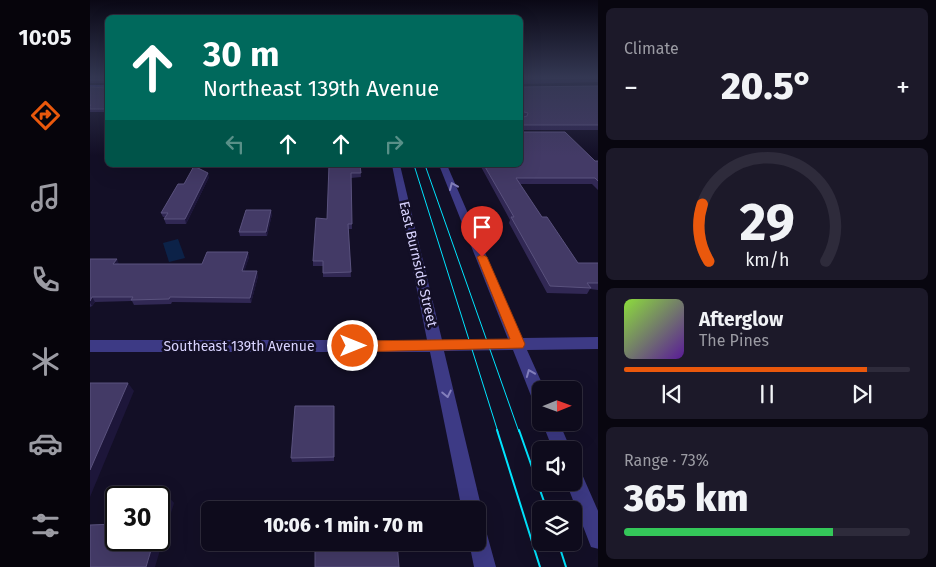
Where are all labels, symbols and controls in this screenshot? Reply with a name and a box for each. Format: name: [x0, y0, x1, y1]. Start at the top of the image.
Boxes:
text: 10:05: [18, 24, 72, 51]
text: 30 m: [203, 33, 280, 75]
icon: ahead: [120, 35, 185, 100]
text: Climate: [624, 39, 679, 58]
text: 20.5°: [721, 63, 813, 109]
text: −: [624, 71, 638, 104]
text: +: [896, 71, 910, 104]
text: Northeast 139th Avenue: [203, 75, 439, 102]
icon: directions: [28, 98, 63, 133]
icon: left: [221, 130, 249, 158]
icon: ahead: [274, 130, 302, 158]
icon: ahead: [327, 130, 355, 158]
icon: right: [380, 130, 408, 158]
icon: music: [28, 180, 63, 215]
one-way arrow: [448, 182, 459, 191]
text: 29: [739, 191, 795, 254]
street label: East Burnside Street: [395, 199, 441, 329]
pin: [461, 206, 503, 257]
icon: arrive: [468, 213, 496, 241]
text: km/h: [745, 249, 789, 271]
icon: phone: [28, 262, 63, 297]
text: Afterglow: [699, 308, 783, 331]
position arrow: [326, 319, 378, 371]
text: The Pines: [699, 331, 769, 350]
street label: Southeast 139th Avenue: [163, 338, 315, 355]
icon: climate: [28, 344, 63, 379]
one-way arrow: [525, 369, 535, 377]
icon: previous: [658, 380, 686, 408]
icon: pause: [753, 380, 781, 408]
icon: next: [848, 380, 876, 408]
north arrow: [532, 381, 582, 431]
map controls: [532, 381, 582, 551]
one-way arrow: [441, 389, 452, 398]
icon: car: [28, 426, 63, 461]
button: sound: [532, 441, 582, 491]
text: Range · 73%: [624, 451, 709, 470]
text: 365 km: [624, 475, 748, 521]
speed limit sign: 30: [105, 486, 170, 551]
button: layers: [532, 501, 582, 551]
icon: filters: [28, 508, 63, 543]
text: 10:06 · 1 min · 70 m: [264, 514, 423, 537]

